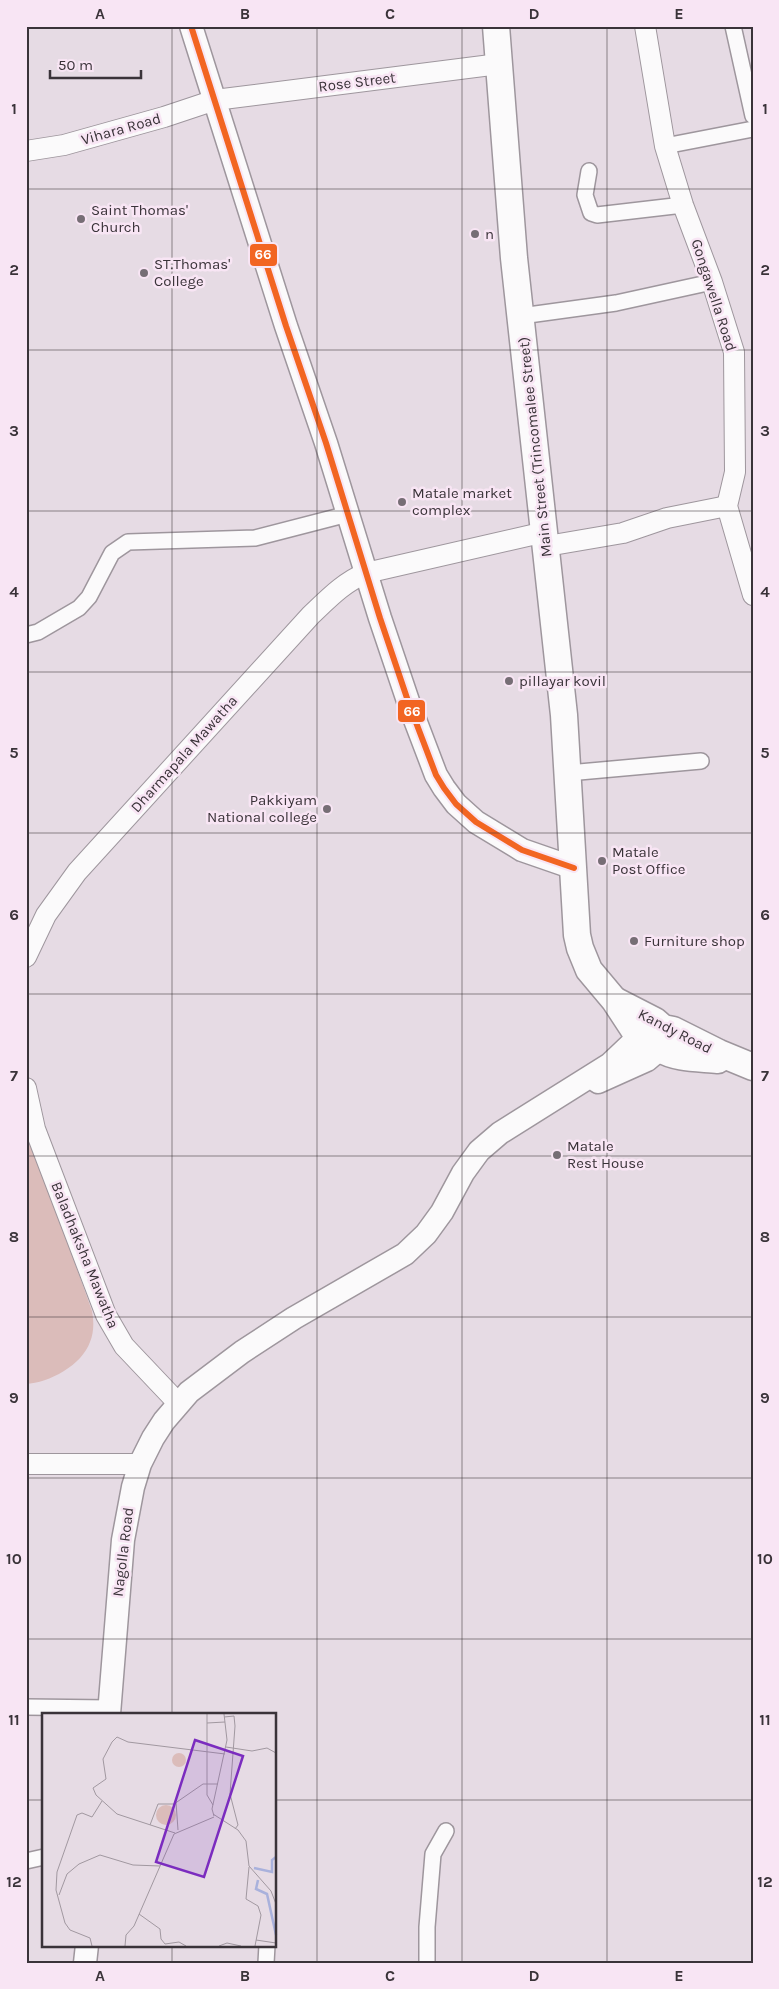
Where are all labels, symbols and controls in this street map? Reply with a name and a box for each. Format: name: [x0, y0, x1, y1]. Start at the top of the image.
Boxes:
text: A: [95, 4, 105, 23]
text: B: [240, 4, 250, 23]
text: C: [385, 4, 395, 23]
text: D: [529, 4, 540, 23]
text: E: [674, 4, 684, 23]
scale bar: [50, 48, 141, 80]
text: 50 m: [58, 56, 93, 74]
street label: Rose Street: [317, 68, 397, 96]
text: 1: [11, 99, 17, 118]
text: 1: [762, 99, 768, 118]
street label: Vihara Road: [79, 109, 163, 149]
place label: Saint Thomas' Church: [91, 201, 188, 236]
marker: Saint Thomas' Church: [75, 213, 87, 225]
place label: n: [485, 225, 494, 243]
marker: n: [469, 228, 481, 240]
street label: Gongawella Road: [687, 237, 741, 353]
line badge: 66: [249, 243, 278, 267]
text: 66: [255, 246, 272, 263]
place label: ST.Thomas' College: [154, 255, 230, 290]
text: 2: [9, 260, 19, 279]
text: 2: [760, 260, 770, 279]
marker: ST.Thomas' College: [138, 267, 150, 279]
street label: Main Street (Trincomalee Street): [514, 336, 556, 558]
text: 3: [9, 421, 19, 440]
text: 3: [760, 421, 770, 440]
place label: Matale market complex: [412, 484, 512, 519]
marker: Matale market complex: [396, 496, 408, 508]
text: 4: [9, 582, 19, 601]
text: 4: [760, 582, 770, 601]
place label: pillayar kovil: [519, 672, 606, 690]
marker: pillayar kovil: [503, 675, 515, 687]
street label: Dharmapala Mawatha: [127, 692, 241, 816]
line badge: 66: [397, 699, 426, 723]
text: 66: [404, 703, 421, 720]
text: 5: [9, 743, 19, 762]
text: 5: [760, 743, 770, 762]
place label: Pakkiyam National college: [207, 791, 317, 826]
marker: Pakkiyam National college: [321, 803, 333, 815]
place label: Matale Post Office: [612, 843, 685, 878]
marker: Matale Post Office: [596, 855, 608, 867]
text: 6: [9, 905, 19, 924]
text: 6: [760, 905, 770, 924]
place label: Furniture shop: [644, 932, 745, 950]
marker: Furniture shop: [628, 935, 640, 947]
street label: Kandy Road: [635, 1005, 715, 1057]
text: 7: [10, 1066, 18, 1085]
text: 7: [761, 1066, 769, 1085]
place label: Matale Rest House: [567, 1137, 644, 1172]
marker: Matale Rest House: [551, 1149, 563, 1161]
street label: Baladhaksha Mawatha: [47, 1179, 123, 1331]
text: 8: [9, 1227, 19, 1246]
text: 8: [760, 1227, 770, 1246]
text: 9: [9, 1388, 19, 1407]
text: 9: [760, 1388, 770, 1407]
street label: Nagolla Road: [109, 1506, 137, 1598]
text: 10: [6, 1549, 22, 1568]
text: 10: [757, 1549, 773, 1568]
text: 11: [8, 1710, 20, 1729]
text: 11: [759, 1710, 771, 1729]
inset map: [42, 1713, 276, 1946]
text: 12: [6, 1872, 22, 1891]
text: 12: [757, 1872, 773, 1891]
text: A: [95, 1966, 105, 1985]
text: B: [240, 1966, 250, 1985]
text: C: [385, 1966, 395, 1985]
text: D: [529, 1966, 540, 1985]
text: E: [674, 1966, 684, 1985]

